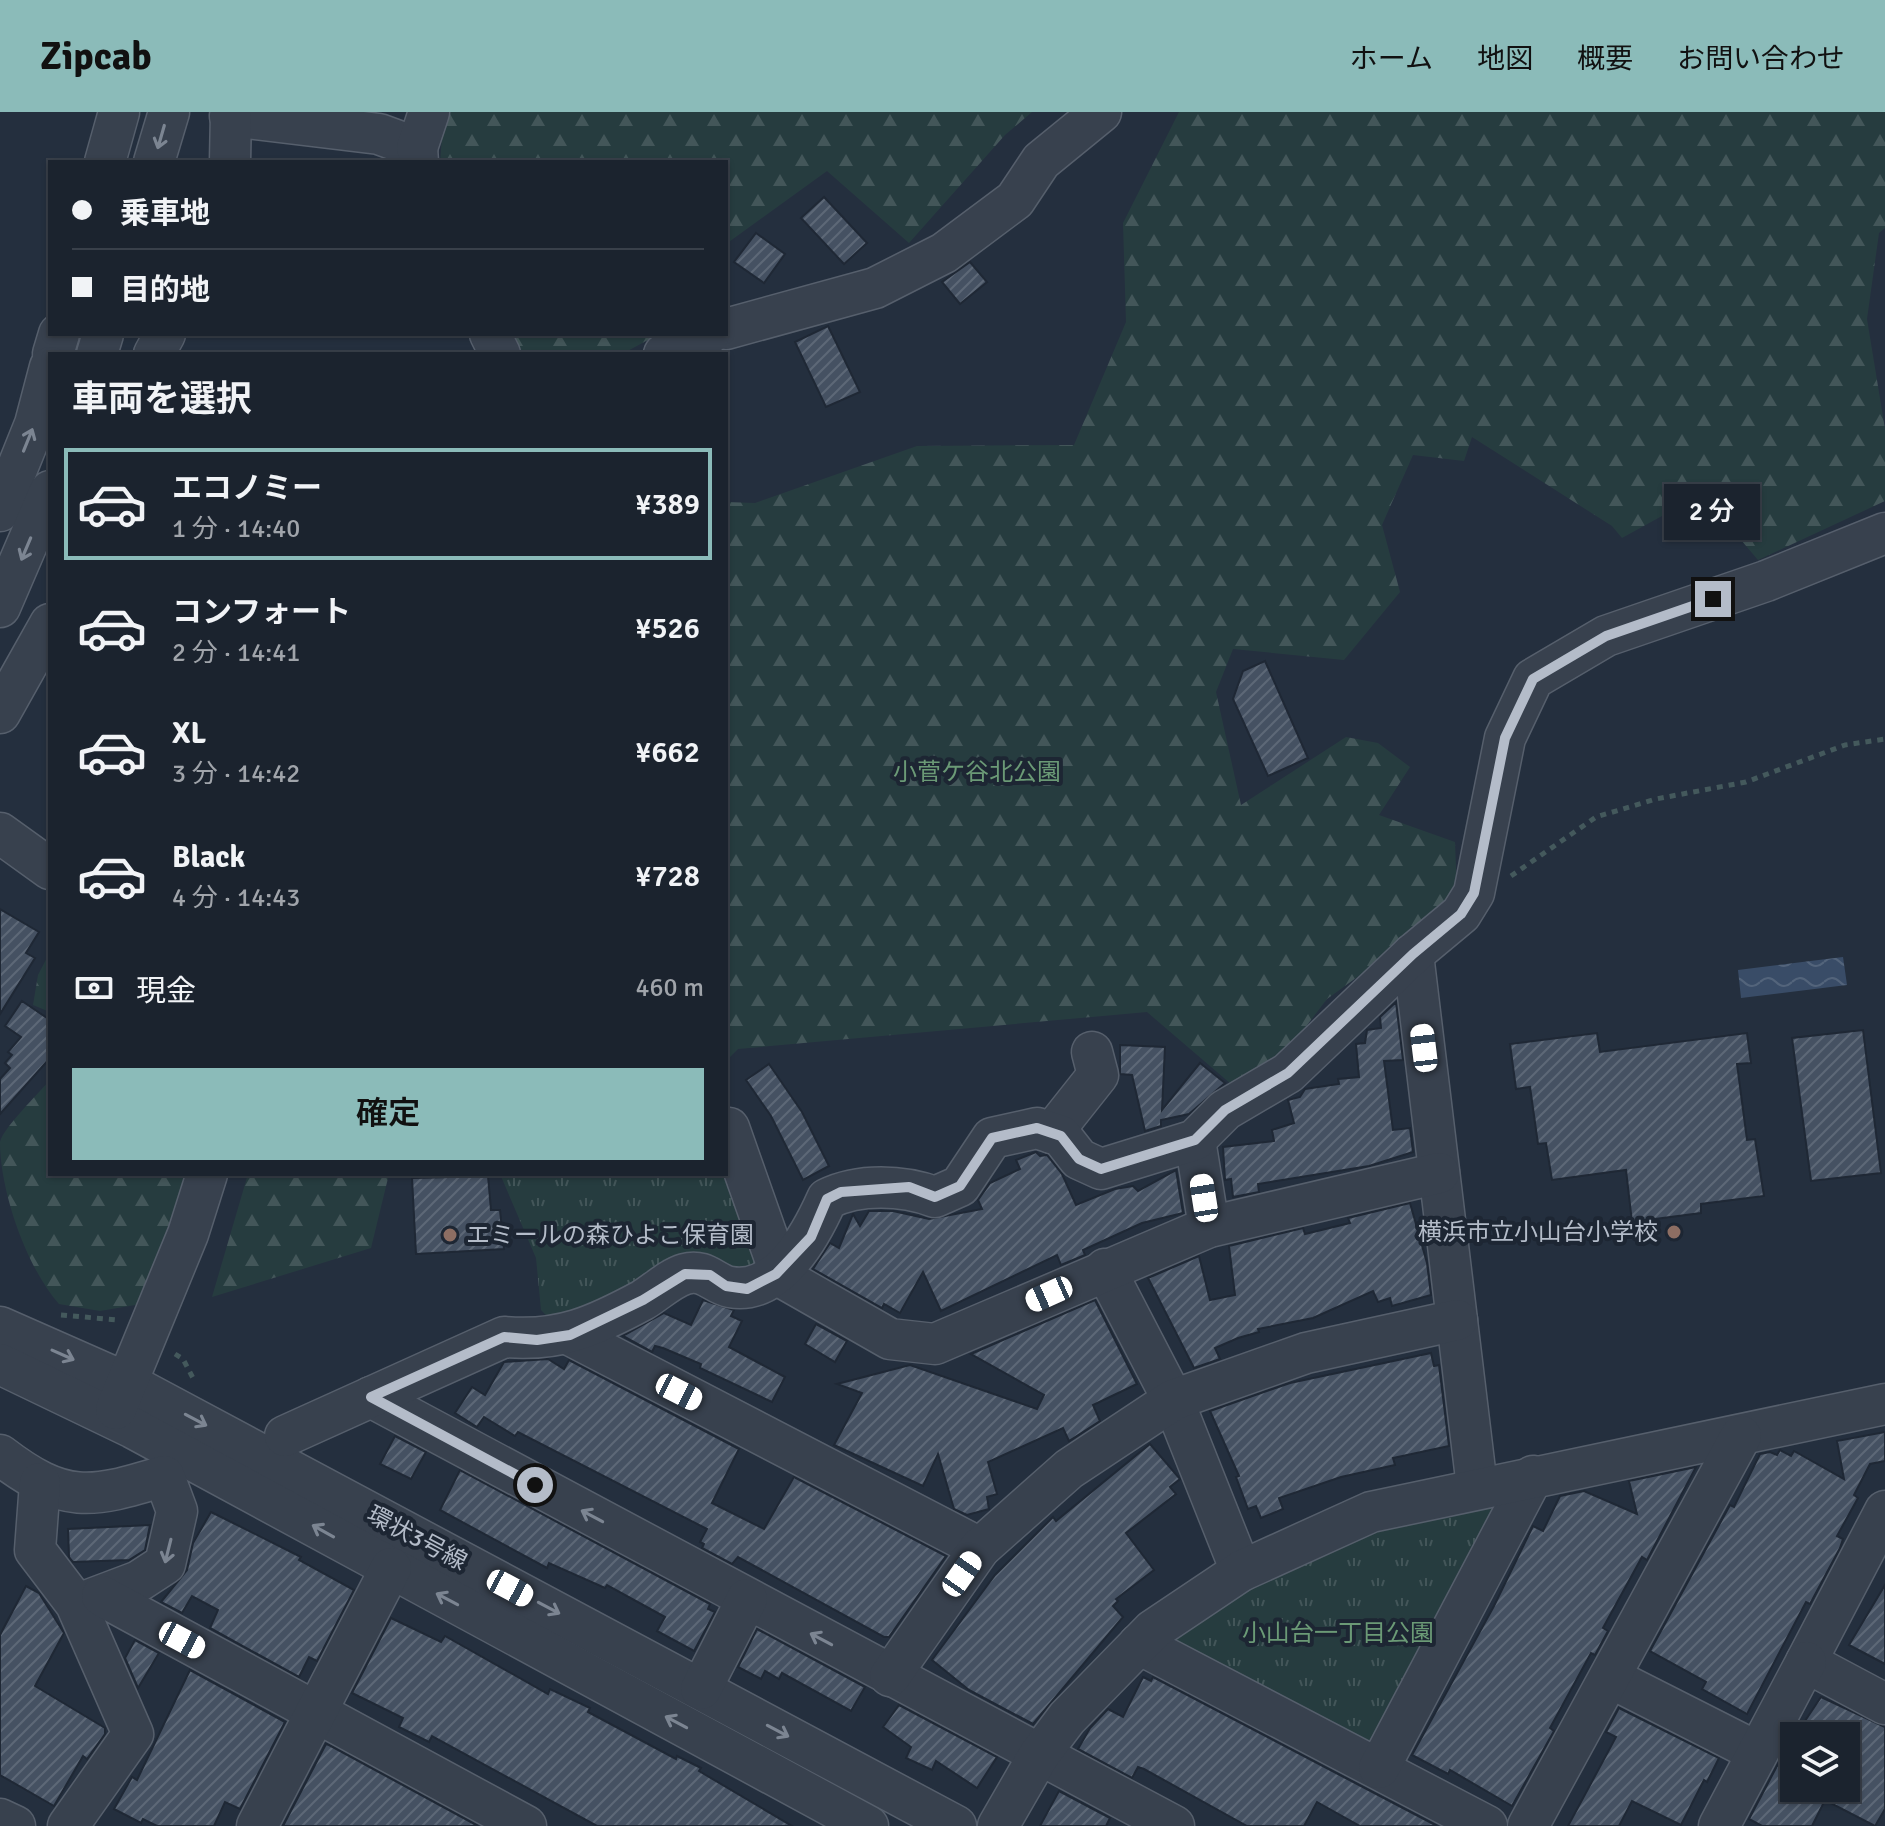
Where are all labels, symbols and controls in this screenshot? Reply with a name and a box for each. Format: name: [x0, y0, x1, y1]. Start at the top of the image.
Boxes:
text: Zipcab: [40, 33, 152, 80]
text: ホーム: [1350, 42, 1433, 76]
text: 地図: [1477, 42, 1533, 76]
text: 概要: [1577, 42, 1633, 76]
text: お問い合わせ: [1677, 42, 1845, 76]
one-way arrow: [153, 124, 167, 149]
text: 乗車地: [120, 195, 210, 232]
text: 目的地: [120, 272, 210, 309]
text: 車両を選択: [72, 377, 252, 422]
one-way arrow: [22, 428, 36, 453]
icon: car: [76, 468, 148, 540]
text: エコノミー: [172, 470, 322, 507]
callout: 2 分: [1665, 483, 1761, 539]
text: ¥389: [635, 486, 700, 523]
text: 2 分: [1689, 496, 1735, 528]
text: 1 分 · 14:40: [172, 513, 300, 545]
one-way arrow: [17, 536, 32, 561]
route end: [1695, 581, 1731, 617]
icon: car: [76, 592, 148, 664]
text: コンフォート: [172, 594, 351, 631]
text: ¥526: [635, 610, 700, 647]
text: 2 分 · 14:41: [172, 637, 300, 669]
text: XL: [172, 715, 206, 752]
icon: car: [76, 716, 148, 788]
text: ¥662: [635, 734, 700, 771]
park label: 小菅ケ谷北公園: [893, 757, 1061, 787]
text: 3 分 · 14:42: [172, 758, 300, 790]
text: Black: [172, 839, 245, 876]
icon: car: [76, 840, 148, 912]
text: ¥728: [635, 858, 700, 895]
text: 4 分 · 14:43: [172, 882, 300, 914]
icon: cash: [72, 966, 116, 1010]
text: 460 m: [635, 972, 704, 1004]
text: 現金: [136, 973, 196, 1010]
car: [1409, 1023, 1439, 1073]
button: 確定: [72, 1068, 704, 1160]
car: [1188, 1172, 1220, 1224]
place label: 横浜市立小山台小学校: [1418, 1217, 1658, 1247]
place label: エミールの森ひよこ保育園: [466, 1220, 754, 1250]
marker: 横浜市立小山台小学校: [1665, 1223, 1683, 1241]
marker: エミールの森ひよこ保育園: [441, 1226, 459, 1244]
car: [1022, 1273, 1076, 1315]
one-way arrow: [51, 1348, 75, 1363]
car: [652, 1370, 706, 1414]
one-way arrow: [183, 1413, 207, 1428]
route start: [517, 1467, 553, 1503]
street label: 環状3号線: [362, 1499, 472, 1577]
one-way arrow: [581, 1507, 605, 1523]
one-way arrow: [312, 1523, 335, 1539]
one-way arrow: [160, 1537, 175, 1563]
car: [938, 1547, 986, 1601]
car: [483, 1566, 537, 1610]
one-way arrow: [436, 1590, 460, 1606]
one-way arrow: [536, 1601, 560, 1617]
car: [155, 1618, 209, 1662]
park label: 小山台一丁目公園: [1242, 1618, 1434, 1648]
one-way arrow: [810, 1630, 834, 1646]
one-way arrow: [665, 1714, 688, 1730]
map controls: [1780, 1722, 1860, 1802]
button: layers: [1780, 1722, 1860, 1802]
one-way arrow: [766, 1723, 789, 1739]

